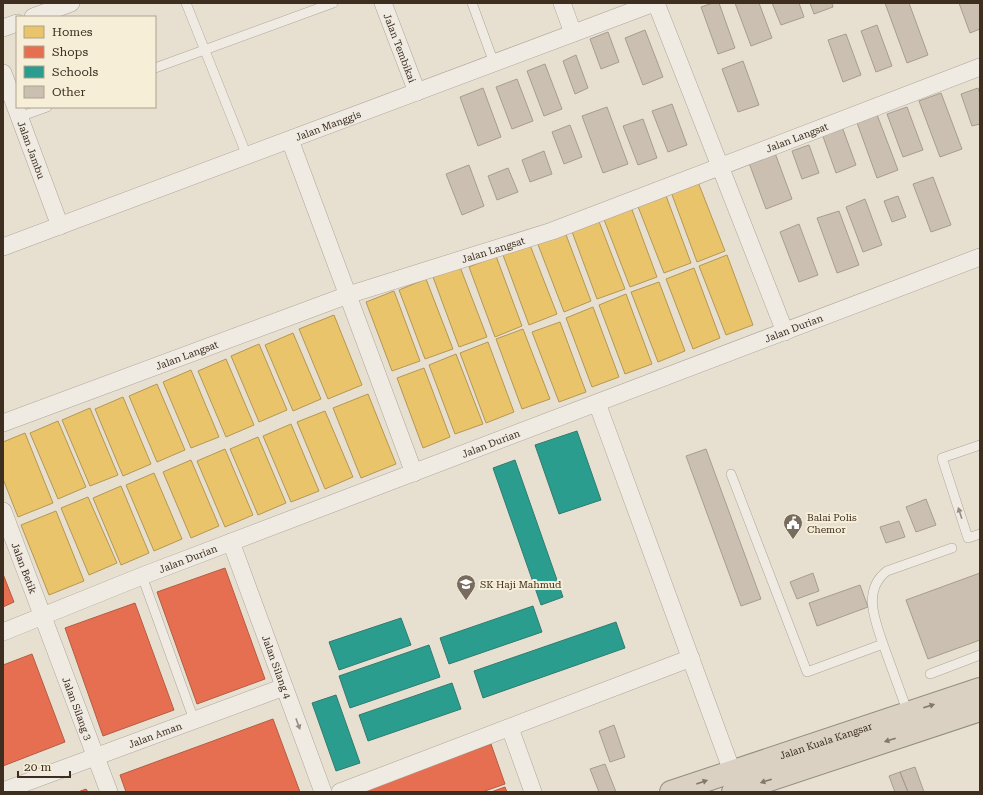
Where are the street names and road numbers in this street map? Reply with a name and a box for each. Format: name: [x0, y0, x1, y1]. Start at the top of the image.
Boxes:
street label: Jalan Tembikai: [381, 12, 418, 84]
street label: Jalan Manggis: [294, 108, 363, 143]
street label: Jalan Jambu: [15, 120, 47, 181]
street label: Jalan Langsat: [764, 121, 830, 155]
street label: Jalan Langsat: [460, 235, 527, 265]
street label: Jalan Durian: [763, 312, 825, 345]
street label: Jalan Langsat: [154, 339, 220, 372]
street label: Jalan Durian: [460, 427, 522, 460]
street label: Jalan Betik: [9, 541, 39, 596]
street label: Jalan Durian: [157, 543, 219, 575]
street label: Jalan Silang 4: [260, 634, 293, 700]
street label: Jalan Silang 3: [60, 676, 94, 742]
street label: Jalan Aman: [127, 720, 184, 750]
street label: Jalan Kuala Kangsar: [778, 720, 874, 761]

